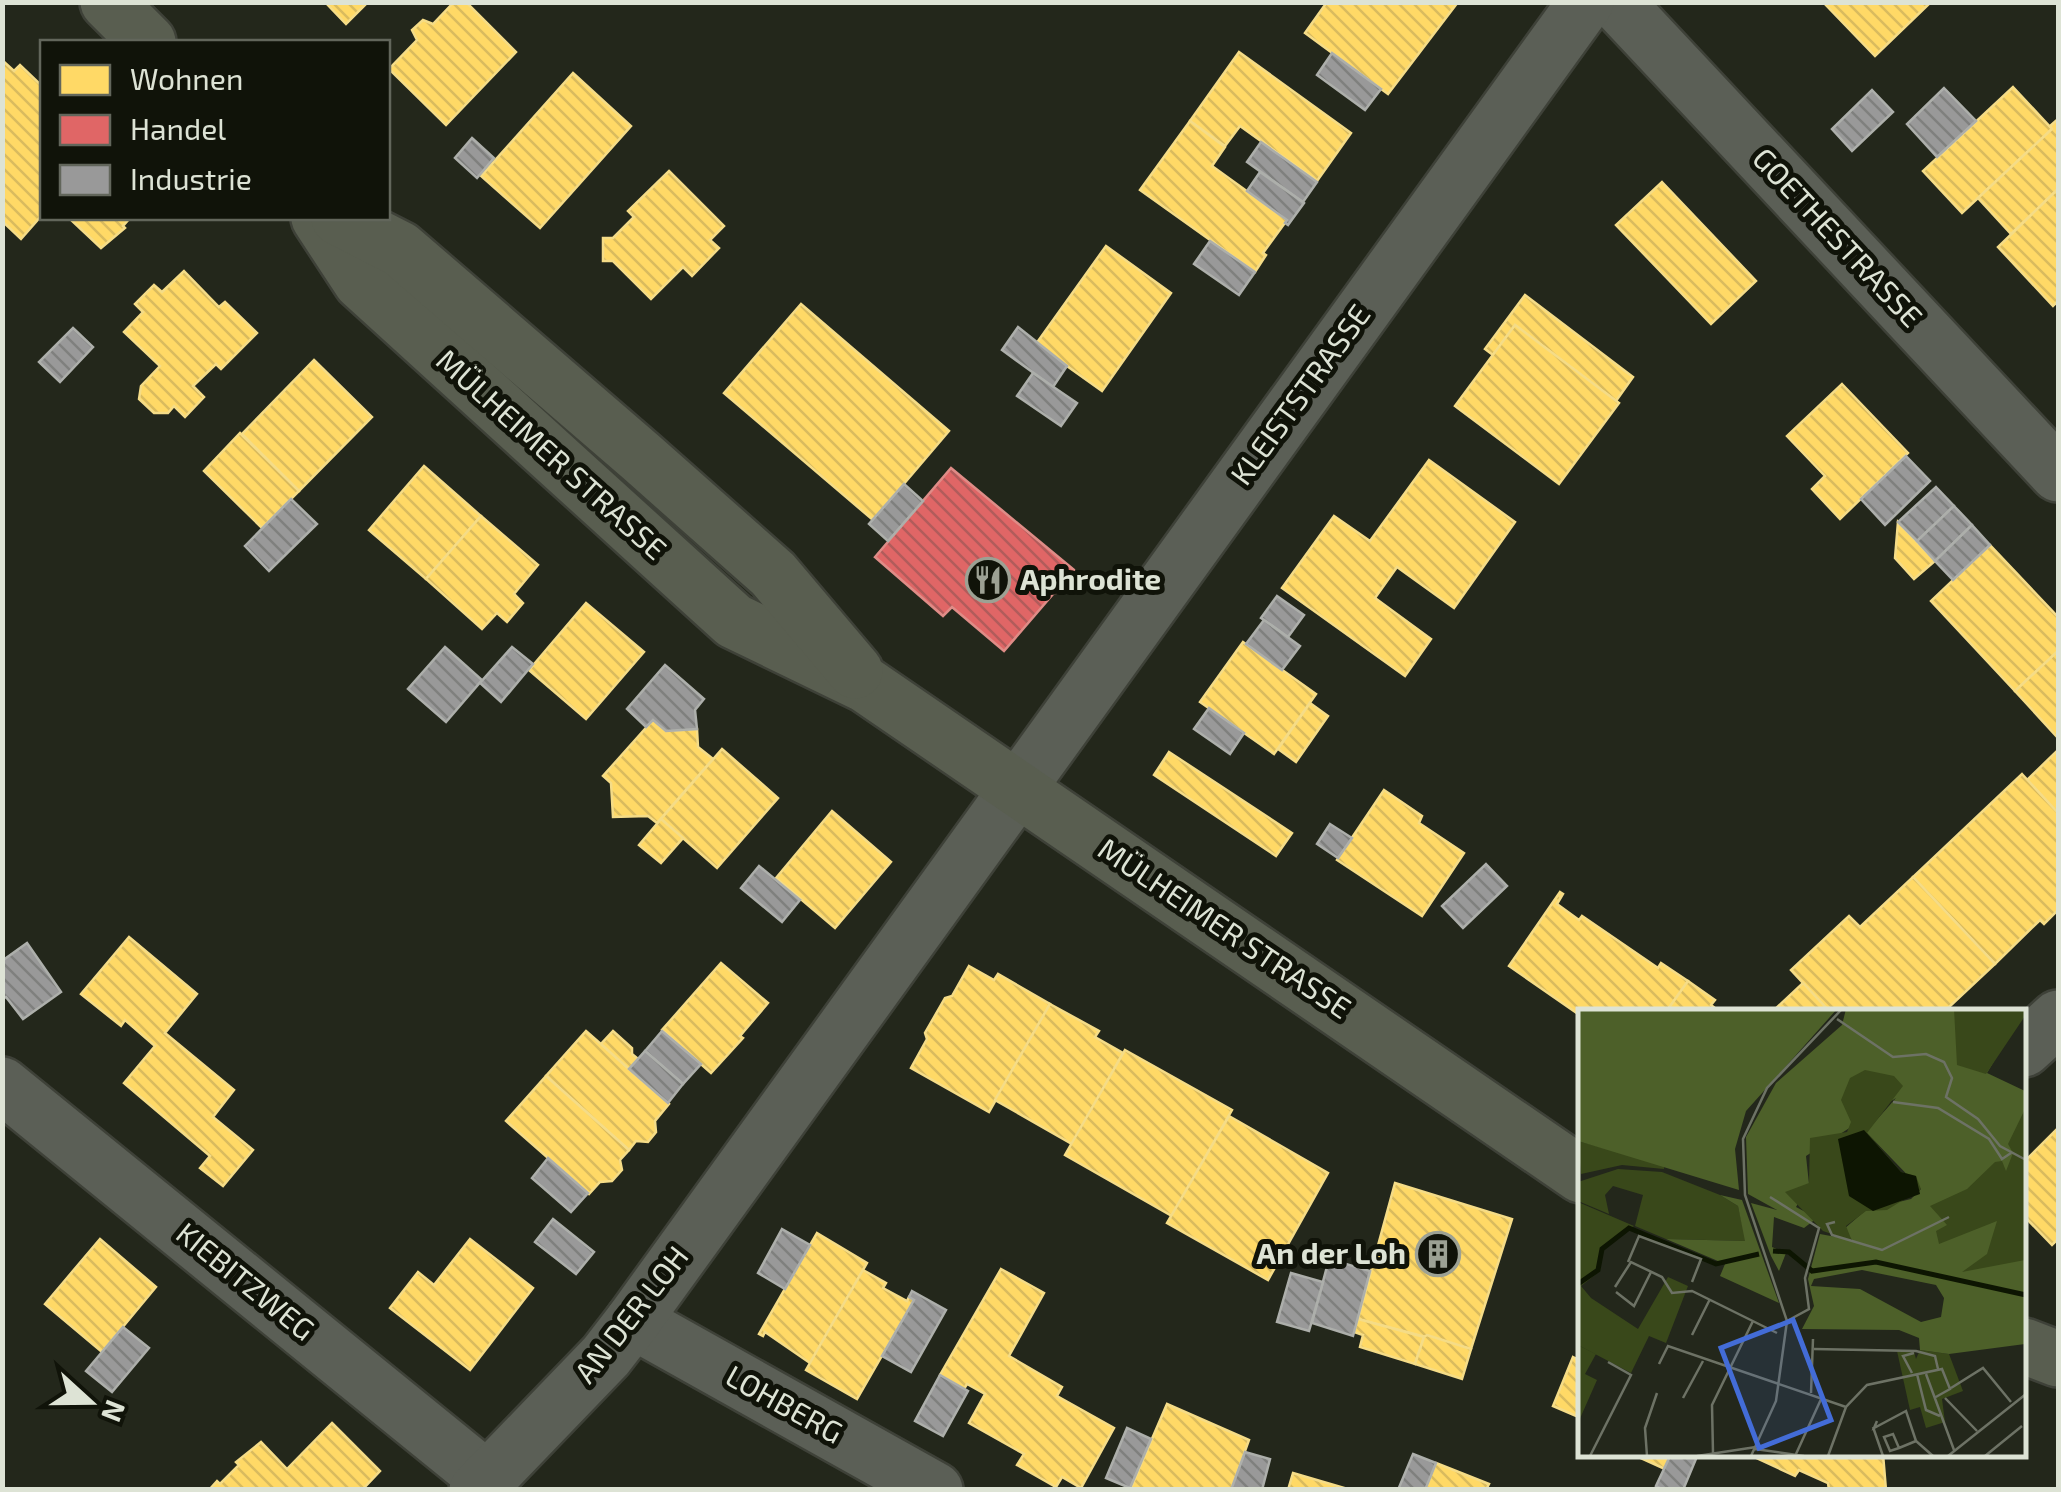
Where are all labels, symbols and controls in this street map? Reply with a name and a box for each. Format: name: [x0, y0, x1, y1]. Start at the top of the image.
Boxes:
legend: [40, 40, 390, 220]
text: Wohnen: [130, 60, 243, 96]
text: Handel: [130, 110, 226, 146]
street label: GOETHESTRASSE: [1746, 140, 1931, 334]
text: Industrie: [130, 160, 252, 196]
street label: KLEISTSTRASSE: [1222, 297, 1377, 491]
street label: MÜLHEIMER STRASSE: [430, 341, 675, 566]
restaurant icon: Aphrodite: [965, 557, 1011, 603]
place label: Aphrodite: [1020, 560, 1161, 596]
street label: MÜLHEIMER STRASSE: [1092, 829, 1358, 1025]
inset map: [1578, 1009, 2026, 1457]
street label: KIEBITZWEG: [170, 1214, 323, 1347]
building icon: An der Loh: [1415, 1231, 1461, 1277]
place label: An der Loh: [1257, 1234, 1406, 1270]
street label: AN DER LOH: [566, 1238, 695, 1389]
north arrow: [40, 1352, 140, 1452]
street label: LOHBERG: [720, 1357, 850, 1450]
text: N: [95, 1396, 134, 1427]

